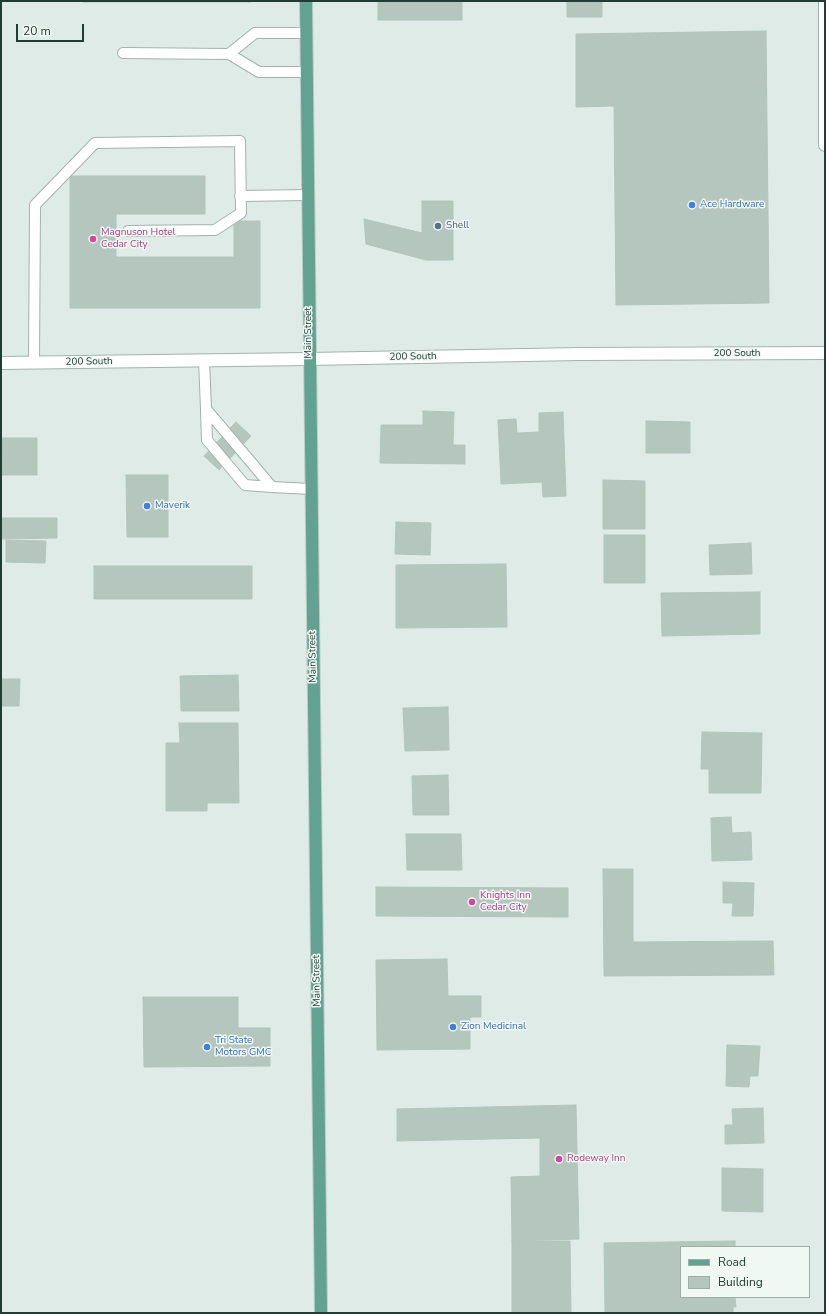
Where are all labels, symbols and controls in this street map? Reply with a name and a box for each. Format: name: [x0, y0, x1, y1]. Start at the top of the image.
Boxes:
scale bar: [18, 16, 86, 42]
text: 20 m: [23, 23, 51, 39]
place label: Ace Hardware: [700, 199, 764, 211]
marker: Ace Hardware: [687, 200, 697, 210]
place label: Shell: [446, 220, 469, 232]
marker: Shell: [433, 221, 443, 231]
place label: Magnuson Hotel Cedar City: [101, 227, 175, 250]
marker: Magnuson Hotel Cedar City: [88, 234, 98, 244]
street label: Main Street: [303, 307, 315, 359]
street label: 200 South: [713, 348, 761, 360]
street label: 200 South: [389, 351, 437, 363]
street label: 200 South: [65, 356, 113, 368]
place label: Maverik: [155, 500, 190, 512]
marker: Maverik: [142, 501, 152, 511]
street label: Main Street: [307, 631, 319, 683]
place label: Knights Inn Cedar City: [480, 890, 531, 914]
marker: Knights Inn Cedar City: [467, 897, 477, 907]
street label: Main Street: [311, 955, 323, 1007]
place label: Zion Medicinal: [461, 1021, 526, 1033]
marker: Zion Medicinal: [448, 1022, 458, 1032]
place label: Tri State Motors GMC: [215, 1035, 272, 1058]
marker: Tri State Motors GMC: [202, 1042, 212, 1052]
place label: Rodeway Inn: [567, 1153, 625, 1165]
marker: Rodeway Inn: [554, 1154, 564, 1164]
legend: [680, 1246, 810, 1298]
text: Road: [718, 1254, 746, 1270]
text: Building: [718, 1274, 763, 1290]

